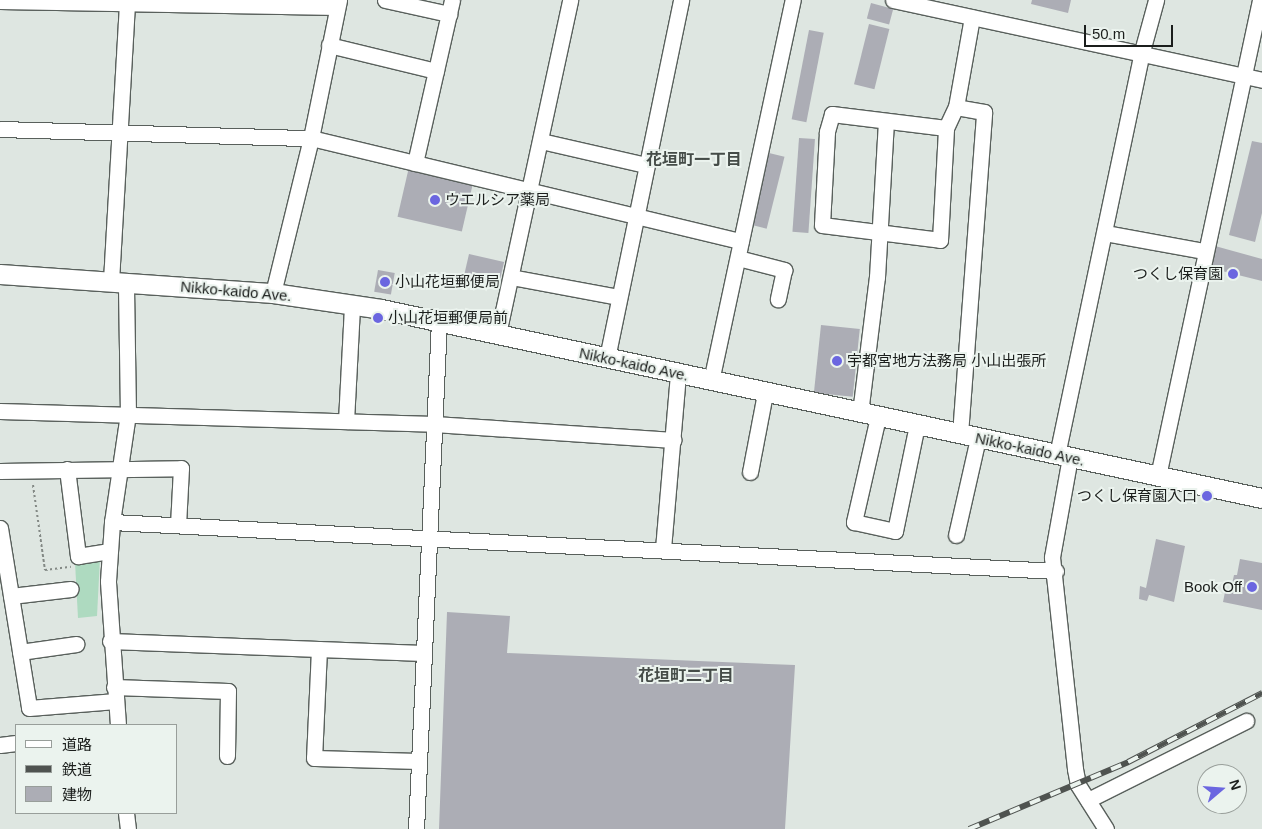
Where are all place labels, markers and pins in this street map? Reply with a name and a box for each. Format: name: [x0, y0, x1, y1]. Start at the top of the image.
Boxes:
place label: ウエルシア薬局: [445, 191, 550, 209]
marker: ウエルシア薬局: [429, 194, 441, 206]
place label: つくし保育園: [1133, 265, 1223, 283]
marker: つくし保育園: [1227, 268, 1239, 280]
place label: 小山花垣郵便局: [395, 273, 500, 291]
marker: 小山花垣郵便局: [379, 276, 391, 288]
place label: 小山花垣郵便局前: [388, 309, 508, 327]
marker: 小山花垣郵便局前: [372, 312, 384, 324]
place label: 宇都宮地方法務局 小山出張所: [847, 352, 1046, 370]
marker: 宇都宮地方法務局 小山出張所: [831, 355, 843, 367]
place label: つくし保育園入口: [1077, 487, 1197, 505]
marker: つくし保育園入口: [1201, 490, 1213, 502]
place label: Book Off: [1184, 578, 1242, 596]
marker: Book Off: [1246, 581, 1258, 593]

